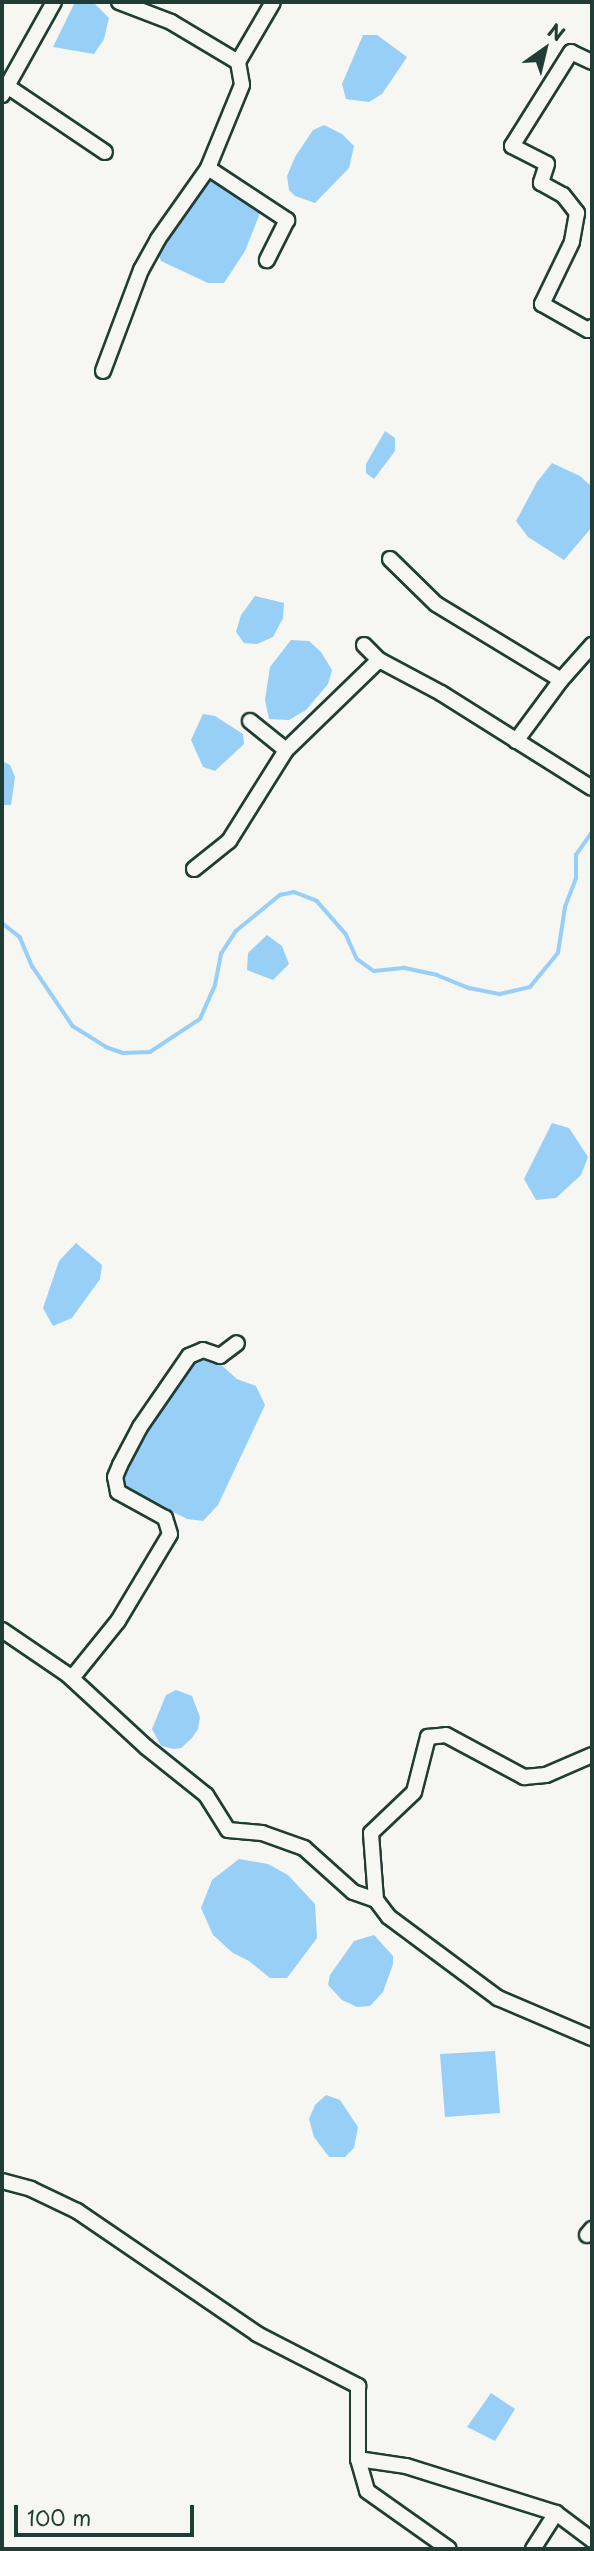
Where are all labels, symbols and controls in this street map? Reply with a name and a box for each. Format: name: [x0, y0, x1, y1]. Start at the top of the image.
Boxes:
north arrow: [510, 14, 580, 84]
text: N: [543, 16, 571, 47]
scale bar: [18, 2492, 198, 2536]
text: 100 m: [27, 2501, 91, 2533]

